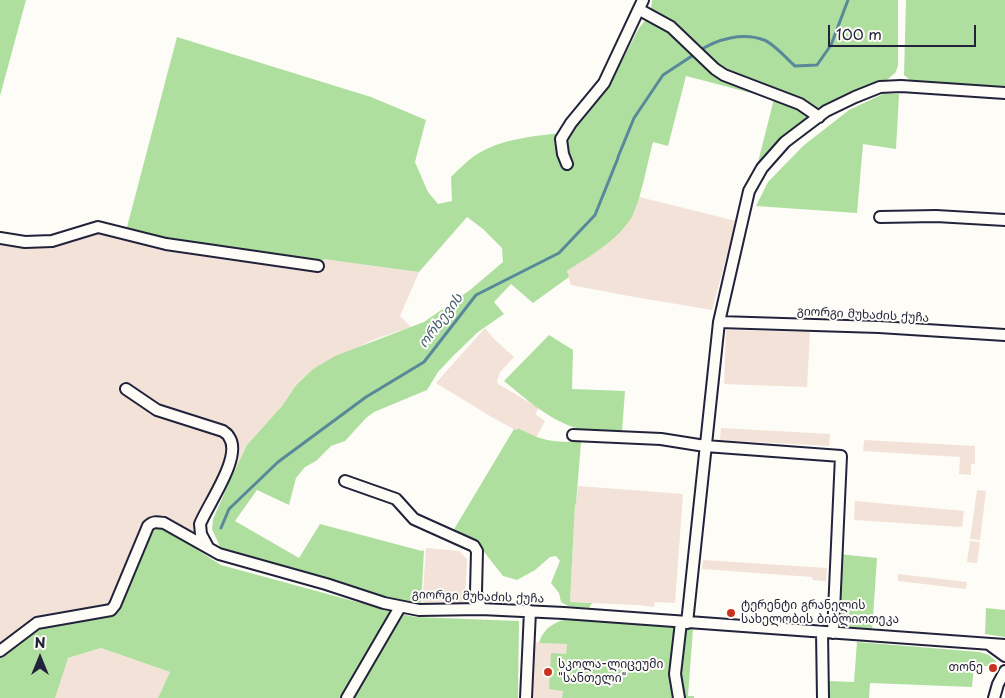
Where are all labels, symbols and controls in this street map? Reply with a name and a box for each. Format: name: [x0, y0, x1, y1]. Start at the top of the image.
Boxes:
scale bar: [830, 15, 978, 47]
text: 100 m: [836, 22, 882, 45]
water label: ორხევის: [415, 291, 467, 351]
street label: გიორგი მუხაძის ქუჩა: [797, 304, 929, 326]
street label: გიორგი მუხაძის ქუჩა: [412, 587, 544, 607]
place label: ტერენტი გრანელის სახელობის ბიბლიოთეკა: [741, 599, 899, 627]
marker: ტერენტი გრანელის სახელობის ბიბლიოთეკა: [725, 607, 737, 619]
text: N: [34, 632, 46, 653]
north arrow: [15, 633, 65, 683]
place label: სკოლა-ლიცეუმი "სანთელი": [558, 658, 663, 686]
place label: თონე: [949, 661, 983, 675]
marker: თონე: [987, 662, 999, 674]
marker: სკოლა-ლიცეუმი "სანთელი": [542, 666, 554, 678]

